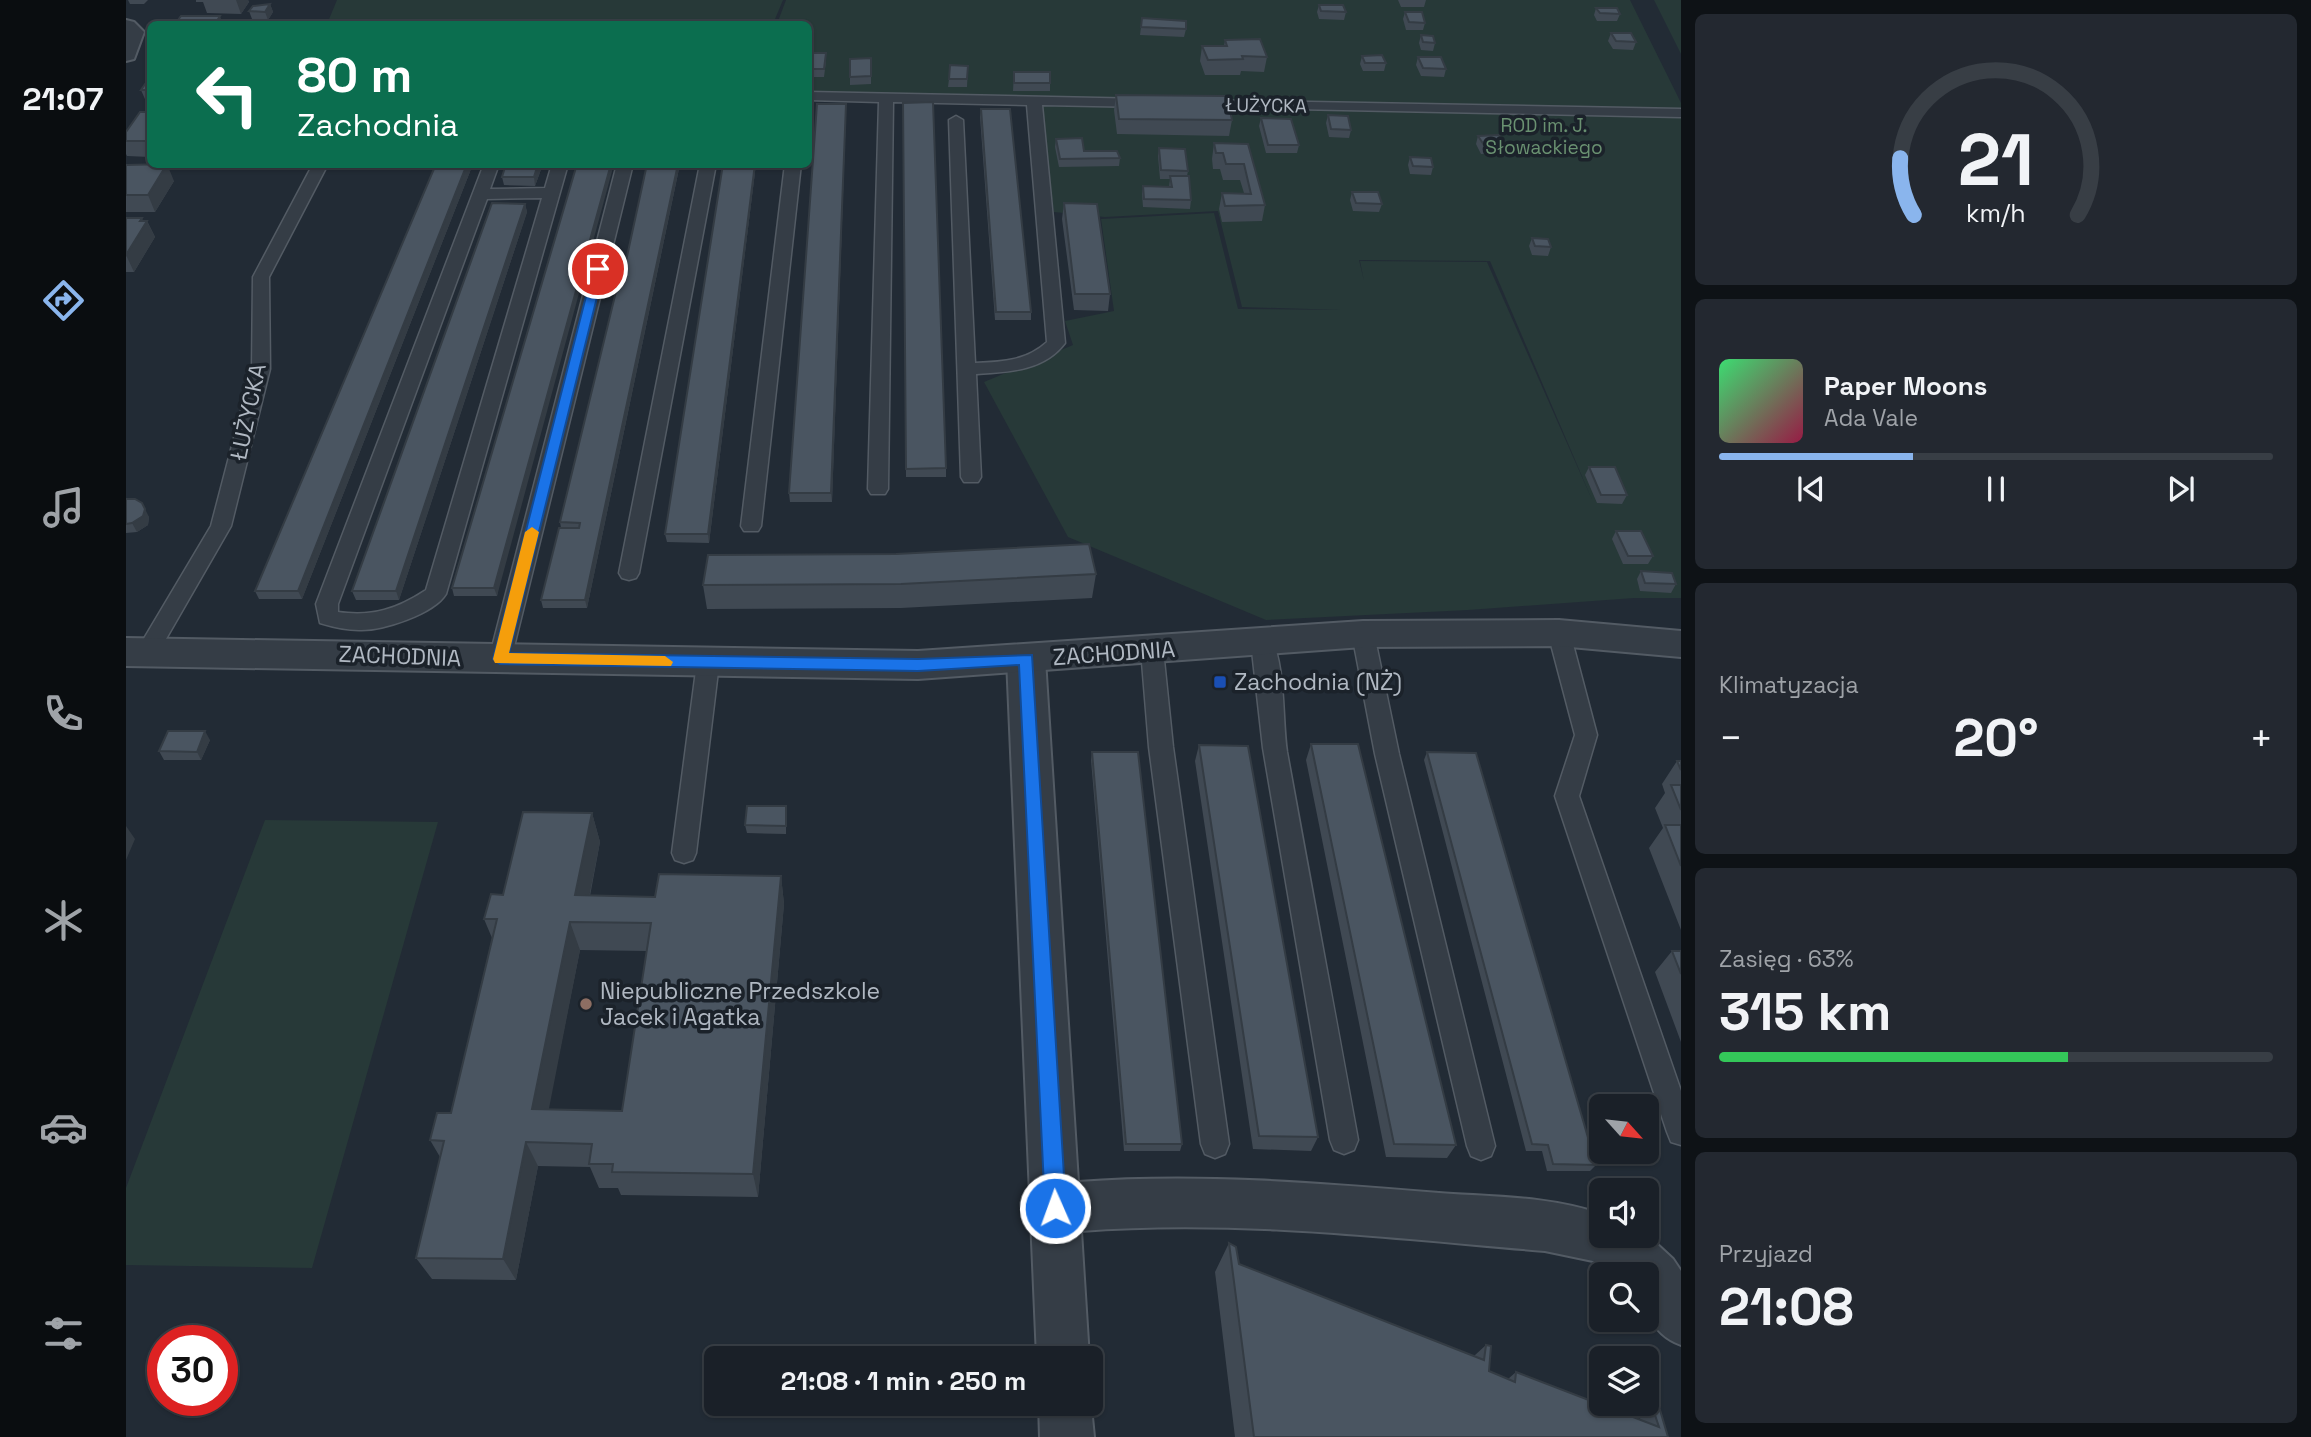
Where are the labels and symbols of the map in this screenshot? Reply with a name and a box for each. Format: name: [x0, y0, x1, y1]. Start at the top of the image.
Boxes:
street label: ŁUŻYCKA: [1225, 92, 1307, 119]
park label: ROD im. J. Słowackiego: [1485, 113, 1603, 160]
pin: [568, 239, 628, 299]
street label: ŁUŻYCKA: [223, 361, 273, 463]
street label: ZACHODNIA: [1052, 634, 1176, 672]
street label: ZACHODNIA: [338, 639, 462, 673]
place label: Zachodnia (NŻ): [1234, 667, 1402, 697]
marker: Zachodnia (NŻ): [1212, 674, 1228, 690]
place label: Niepubliczne Przedszkole Jacek i Agatka: [600, 976, 880, 1032]
marker: Niepubliczne Przedszkole Jacek i Agatka: [578, 996, 594, 1012]
north arrow: [1589, 1094, 1659, 1164]
position arrow: [1018, 1171, 1092, 1245]
speed limit sign: 30: [147, 1325, 238, 1416]

